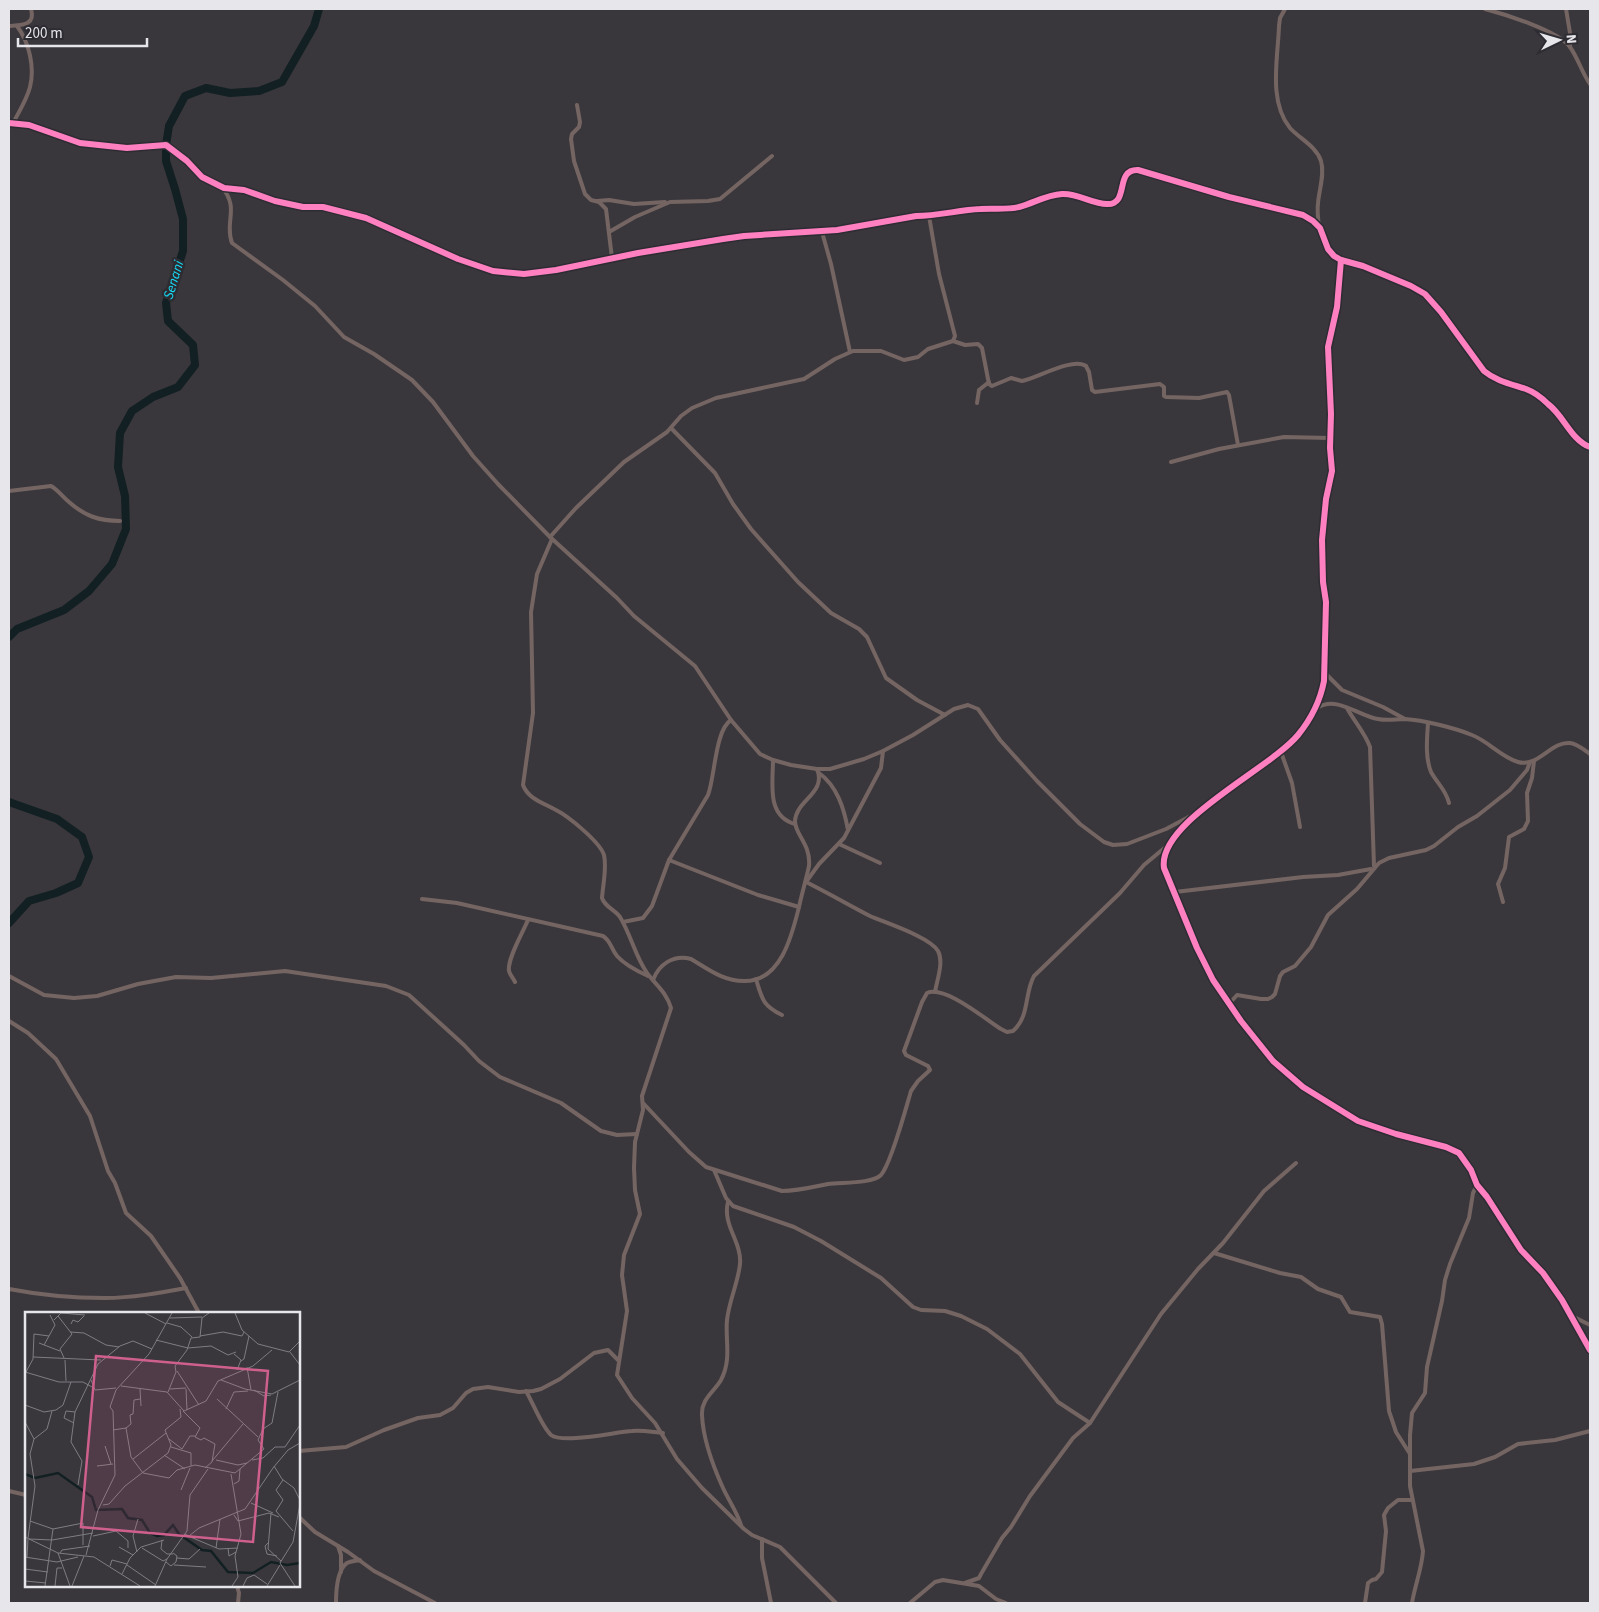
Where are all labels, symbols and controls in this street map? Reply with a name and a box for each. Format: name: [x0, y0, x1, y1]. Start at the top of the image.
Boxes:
scale bar: [18, 15, 146, 47]
north arrow: [1534, 15, 1584, 65]
text: 200 m: [25, 23, 63, 44]
text: N: [1561, 33, 1581, 44]
water label: Senani: [159, 258, 190, 302]
inset map: [25, 1312, 300, 1587]

